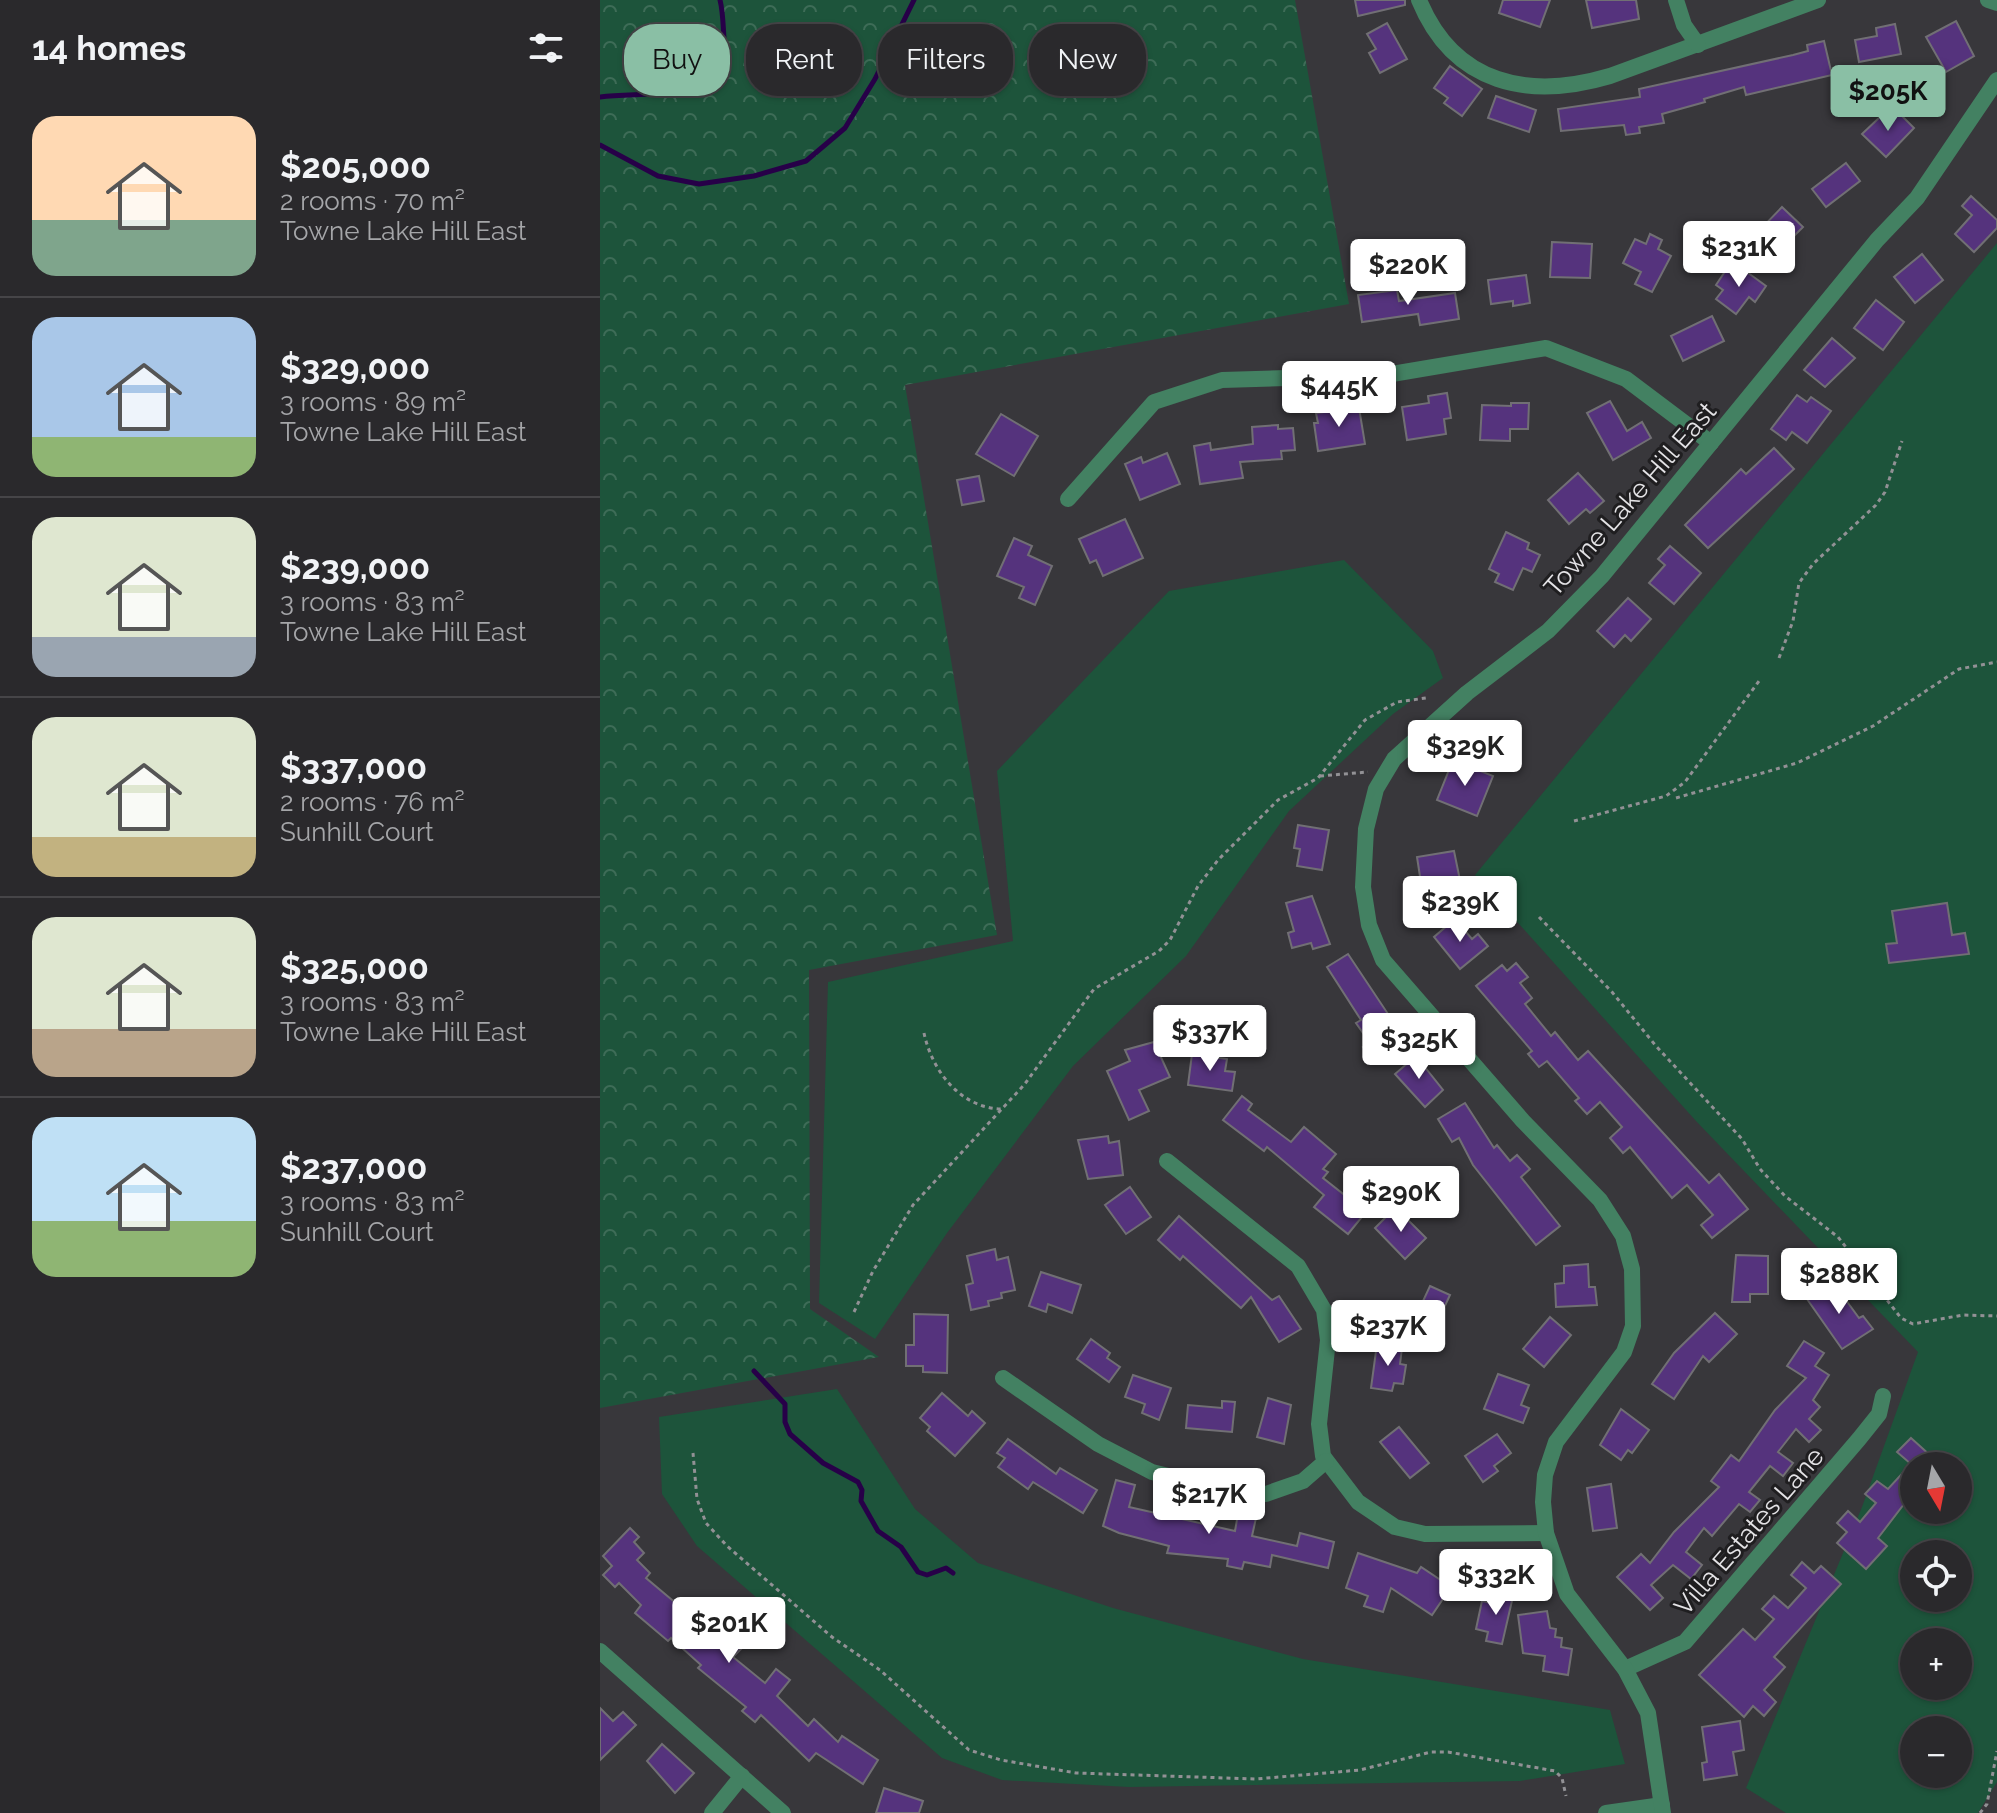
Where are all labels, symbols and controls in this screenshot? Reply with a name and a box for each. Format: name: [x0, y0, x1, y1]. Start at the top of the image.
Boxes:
chip: Buy: [624, 24, 730, 96]
chip: Rent: [746, 24, 862, 96]
chip: Filters: [878, 24, 1013, 96]
chip: New: [1029, 24, 1146, 96]
icon: filters: [524, 26, 568, 70]
text: 14 homes: [32, 28, 186, 68]
pin: $205K: [1832, 65, 1944, 133]
text: $205K: [1849, 76, 1927, 106]
text: $205,000: [280, 146, 431, 186]
icon: home: [96, 148, 192, 244]
text: 2 rooms · 70 m²: [280, 186, 465, 216]
text: Towne Lake Hill East: [280, 216, 526, 246]
pin: $231K: [1683, 221, 1795, 289]
text: $231K: [1701, 232, 1777, 262]
pin: $220K: [1352, 239, 1464, 307]
text: $220K: [1368, 250, 1448, 280]
text: $329,000: [280, 347, 430, 387]
icon: home: [96, 349, 192, 445]
pin: $445K: [1283, 361, 1395, 429]
text: $445K: [1300, 372, 1378, 402]
text: 3 rooms · 89 m²: [280, 387, 466, 417]
street label: Towne Lake Hill East: [1538, 396, 1722, 602]
text: Towne Lake Hill East: [280, 417, 526, 447]
text: $239,000: [280, 547, 430, 587]
icon: home: [96, 549, 192, 645]
text: 3 rooms · 83 m²: [280, 587, 465, 617]
text: Towne Lake Hill East: [280, 617, 526, 647]
pin: $329K: [1409, 720, 1521, 788]
text: $329K: [1426, 731, 1504, 761]
text: $337,000: [280, 747, 427, 787]
icon: home: [96, 749, 192, 845]
text: 2 rooms · 76 m²: [280, 787, 465, 817]
text: Sunhill Court: [280, 817, 434, 847]
pin: $239K: [1404, 876, 1516, 944]
text: $239K: [1421, 887, 1499, 917]
text: $325,000: [280, 947, 429, 987]
icon: home: [96, 949, 192, 1045]
text: 3 rooms · 83 m²: [280, 987, 465, 1017]
pin: $337K: [1154, 1005, 1266, 1073]
pin: $325K: [1363, 1013, 1475, 1081]
text: $337K: [1171, 1016, 1249, 1046]
text: Towne Lake Hill East: [280, 1017, 526, 1047]
text: $325K: [1380, 1024, 1458, 1054]
text: $237,000: [280, 1147, 427, 1187]
icon: home: [96, 1149, 192, 1245]
pin: $290K: [1345, 1166, 1457, 1234]
text: $290K: [1361, 1177, 1441, 1207]
text: 3 rooms · 83 m²: [280, 1187, 465, 1217]
text: Sunhill Court: [280, 1217, 434, 1247]
pin: $288K: [1783, 1248, 1895, 1316]
text: $288K: [1799, 1259, 1879, 1289]
pin: $237K: [1332, 1300, 1444, 1368]
text: $237K: [1349, 1311, 1427, 1341]
street label: Villa Estates Lane: [1668, 1441, 1830, 1621]
north arrow: [1900, 1452, 1972, 1524]
map controls: [1900, 1452, 1972, 1788]
pin: $217K: [1153, 1468, 1265, 1536]
text: $217K: [1171, 1479, 1247, 1509]
button: locate: [1900, 1540, 1972, 1612]
pin: $332K: [1440, 1549, 1552, 1617]
text: $332K: [1457, 1560, 1535, 1590]
pin: $201K: [673, 1597, 785, 1665]
text: $201K: [690, 1608, 768, 1638]
button: +: [1900, 1628, 1972, 1700]
button: −: [1900, 1716, 1972, 1788]

